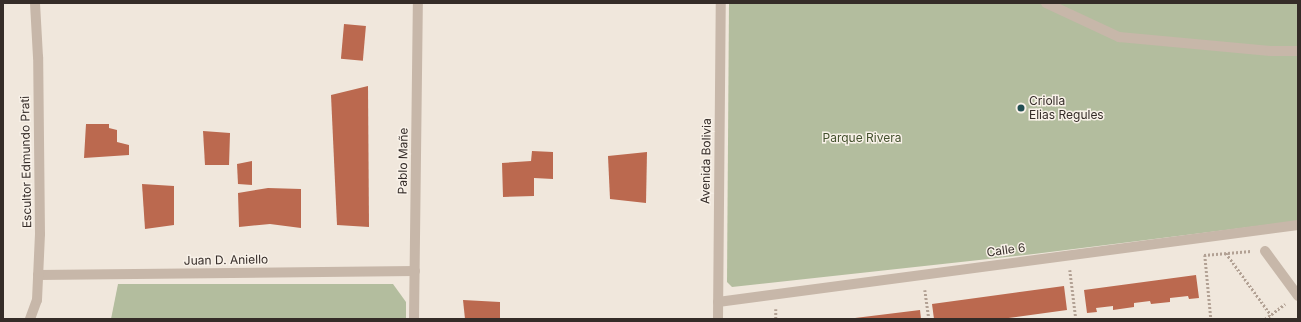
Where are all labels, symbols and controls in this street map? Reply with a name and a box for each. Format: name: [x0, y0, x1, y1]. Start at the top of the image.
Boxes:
place label: Criolla Elias Regules: [1029, 94, 1104, 122]
street label: Escultor Edmundo Prati: [18, 96, 34, 228]
marker: Criolla Elias Regules: [1016, 103, 1026, 113]
street label: Avenida Bolivia: [698, 118, 714, 204]
street label: Pablo Mañe: [395, 127, 411, 195]
park label: Parque Rivera: [823, 131, 901, 145]
street label: Calle 6: [986, 240, 1026, 260]
street label: Juan D. Aniello: [184, 252, 268, 268]

